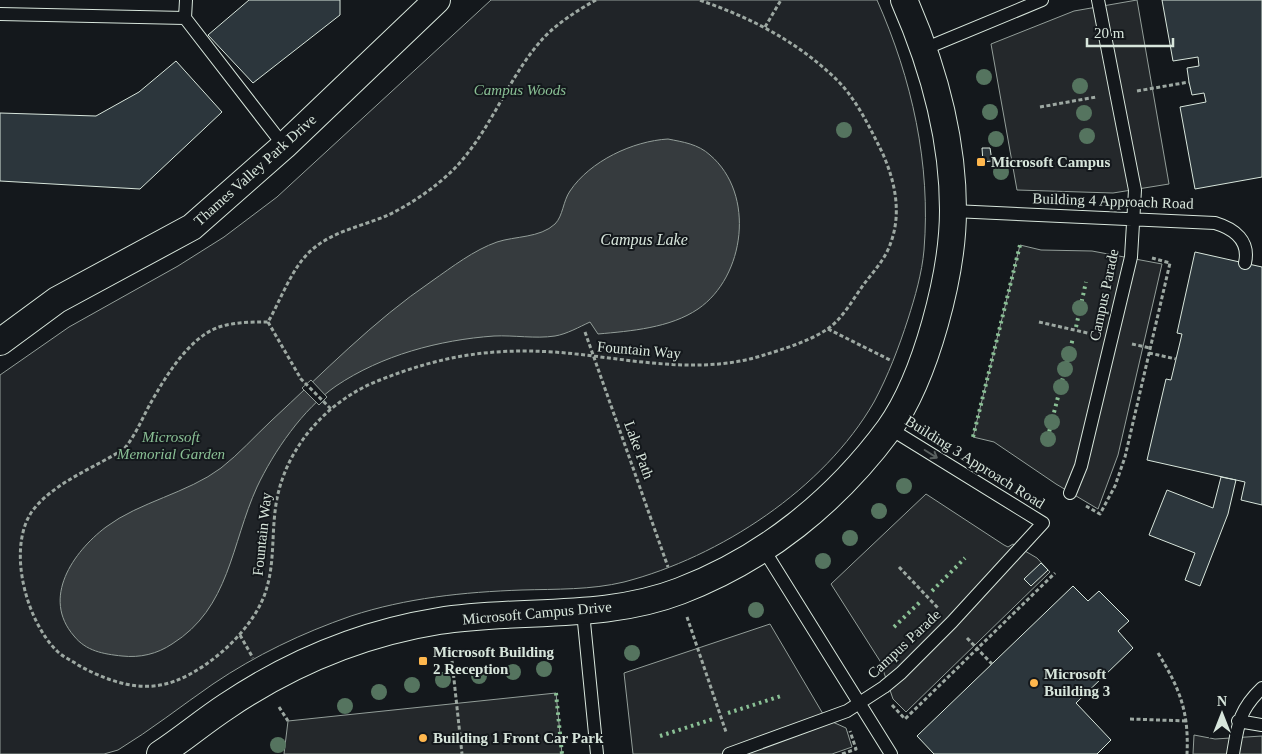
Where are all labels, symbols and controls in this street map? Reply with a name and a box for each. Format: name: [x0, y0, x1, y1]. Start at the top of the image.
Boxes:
scale bar: [1087, 15, 1173, 47]
text: 20 m: [1094, 25, 1125, 41]
park label: Campus Woods: [474, 82, 566, 98]
street label: Thames Valley Park Drive: [191, 111, 319, 229]
place label: Microsoft Campus: [991, 154, 1110, 170]
marker: Microsoft Campus: [975, 156, 987, 168]
street label: Building 4 Approach Road: [1032, 190, 1194, 212]
water label: Campus Lake: [600, 231, 688, 249]
street label: Campus Parade: [1086, 247, 1122, 343]
street label: Fountain Way: [596, 338, 682, 362]
street label: Building 3 Approach Road: [902, 412, 1048, 512]
street label: Lake Path: [621, 419, 657, 482]
park label: Microsoft Memorial Garden: [116, 429, 225, 462]
one-way arrow: [923, 449, 937, 459]
street label: Fountain Way: [250, 491, 274, 577]
street label: Microsoft Campus Drive: [462, 598, 613, 628]
street label: Campus Parade: [864, 606, 944, 682]
place label: Microsoft Building 2 Reception: [433, 644, 554, 677]
marker: Microsoft Building 2 Reception: [417, 655, 429, 667]
place label: Microsoft Building 3: [1044, 666, 1110, 699]
marker: Microsoft Building 3: [1028, 677, 1040, 689]
north arrow: [1197, 689, 1247, 739]
text: N: [1217, 694, 1227, 709]
place label: Building 1 Front Car Park: [433, 730, 604, 746]
marker: Building 1 Front Car Park: [417, 732, 429, 744]

